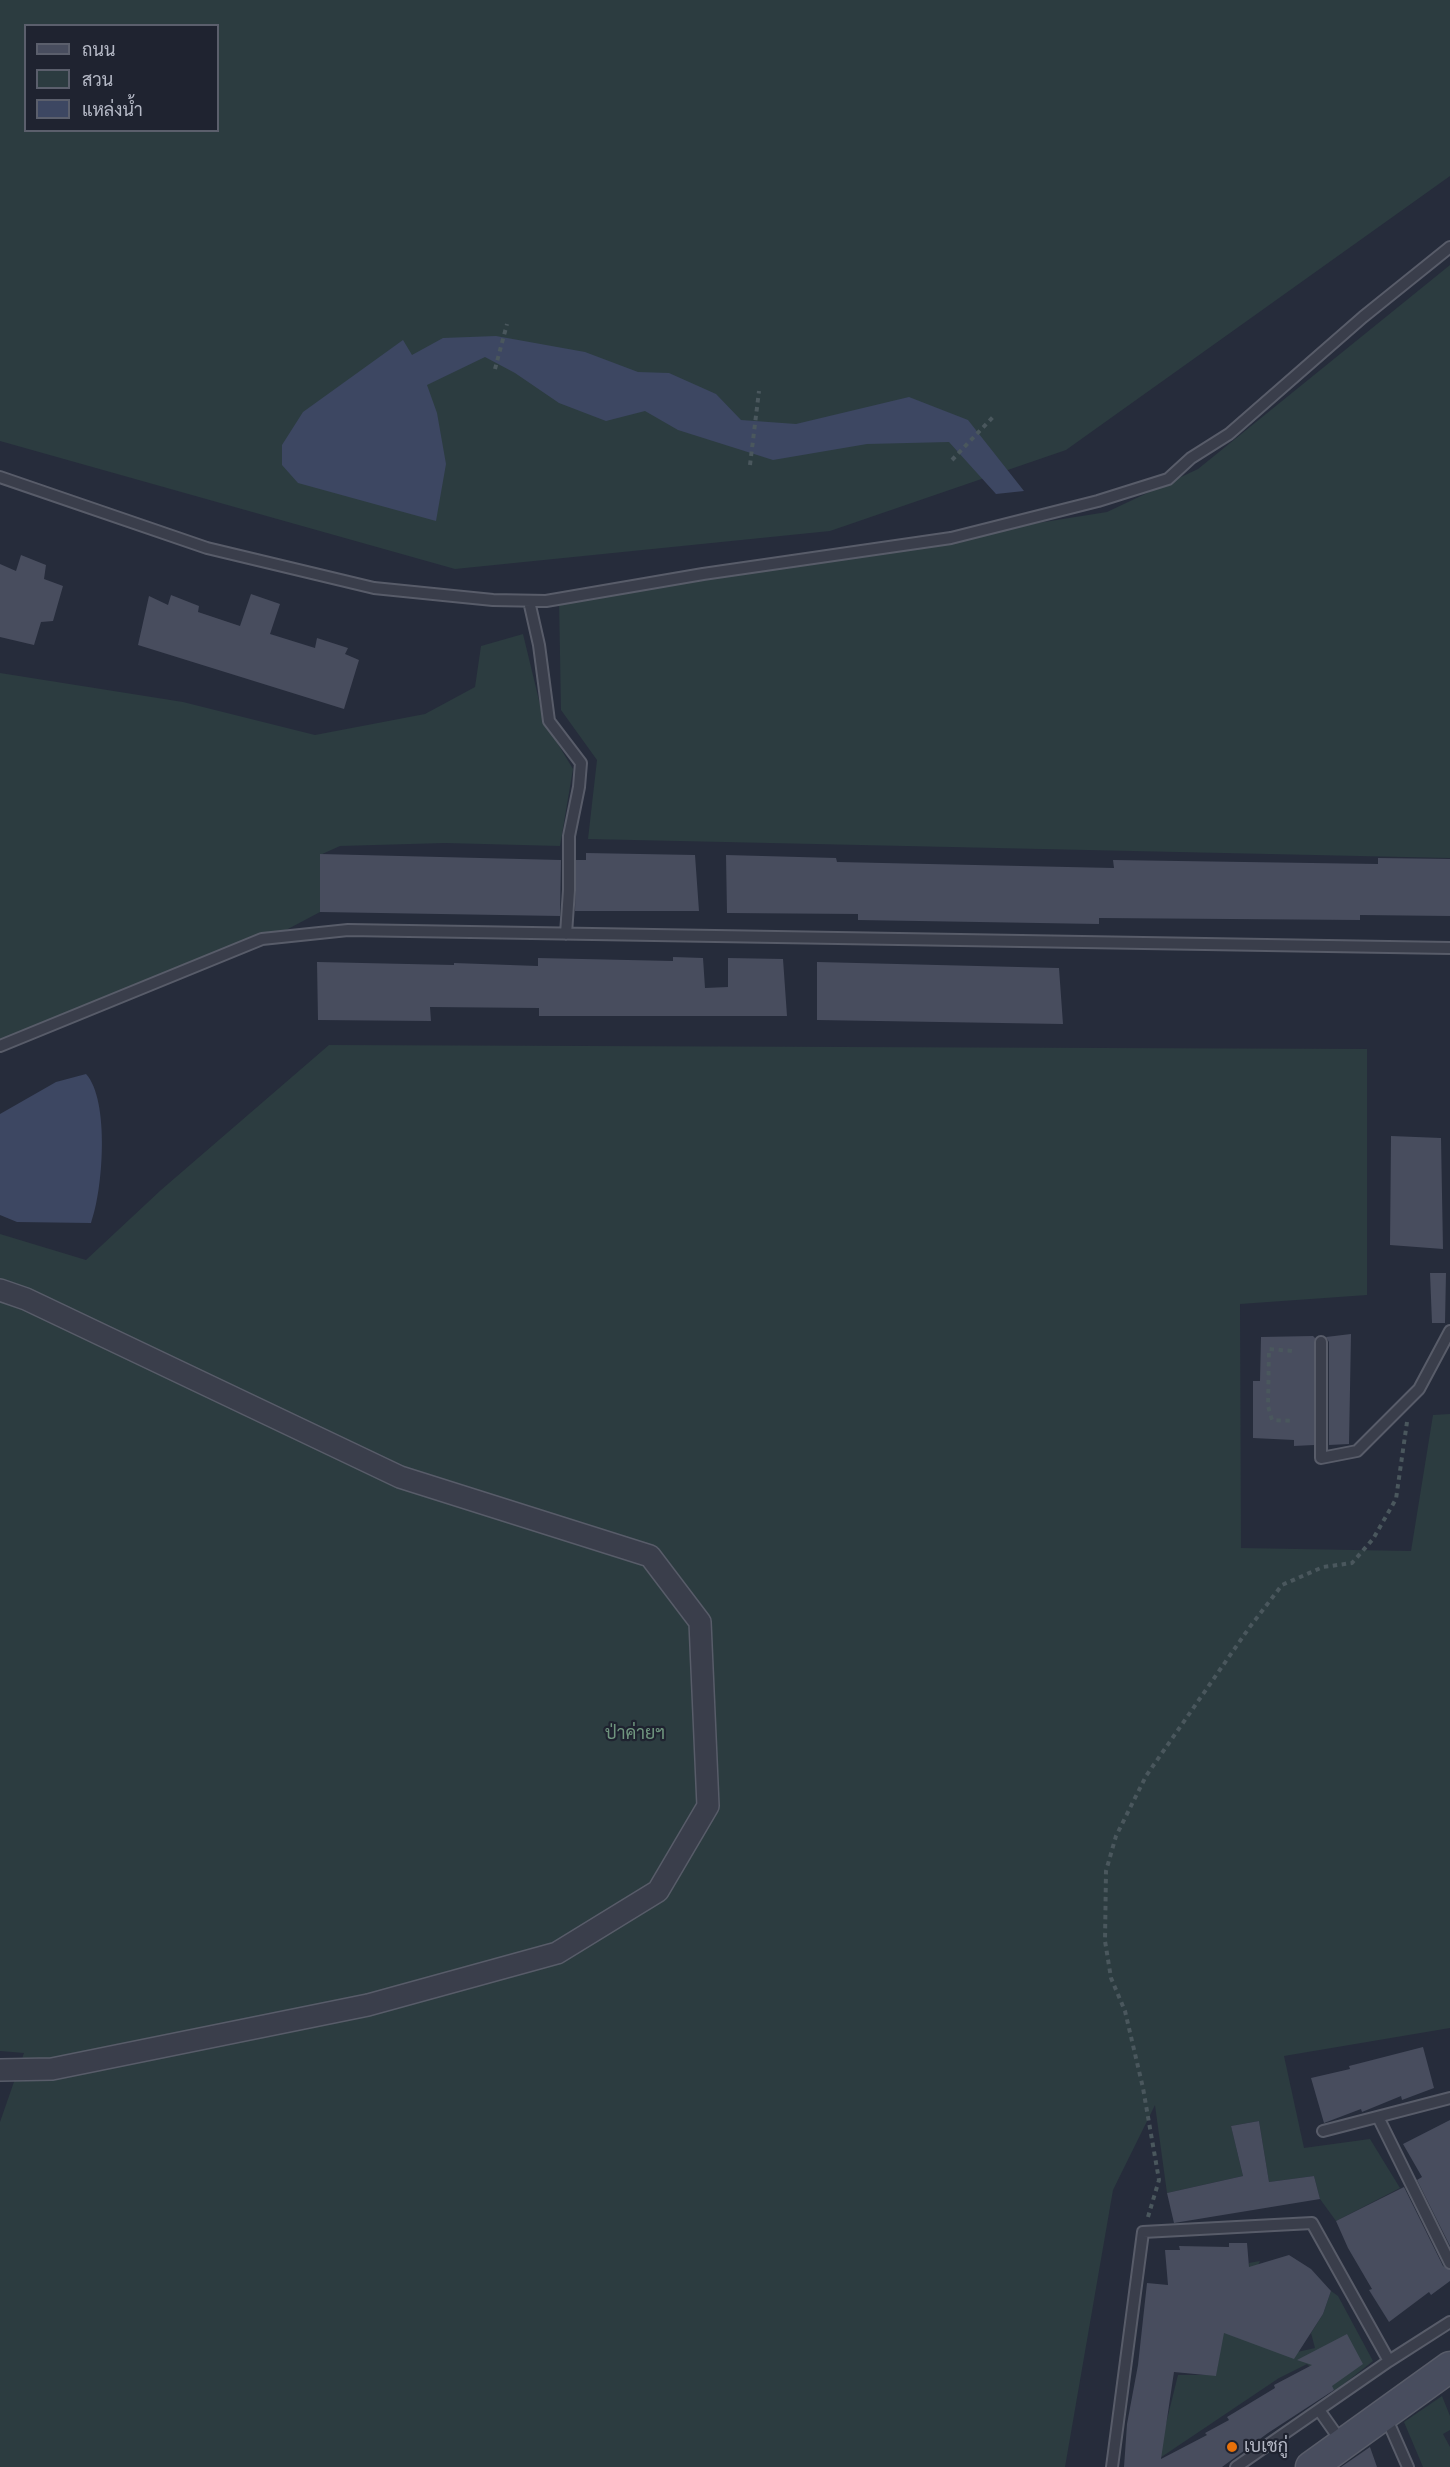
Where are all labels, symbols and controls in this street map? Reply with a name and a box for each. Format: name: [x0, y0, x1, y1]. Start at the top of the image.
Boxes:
legend: [24, 24, 219, 132]
text: ถนน: [82, 38, 115, 61]
text: สวน: [82, 68, 113, 91]
text: แหล่งน้ำ: [82, 98, 143, 121]
park label: ป่าค่ายฯ: [605, 1723, 665, 1745]
place label: เบเชกู่: [1244, 2436, 1288, 2458]
marker: เบเชกู่: [1225, 2440, 1239, 2454]

